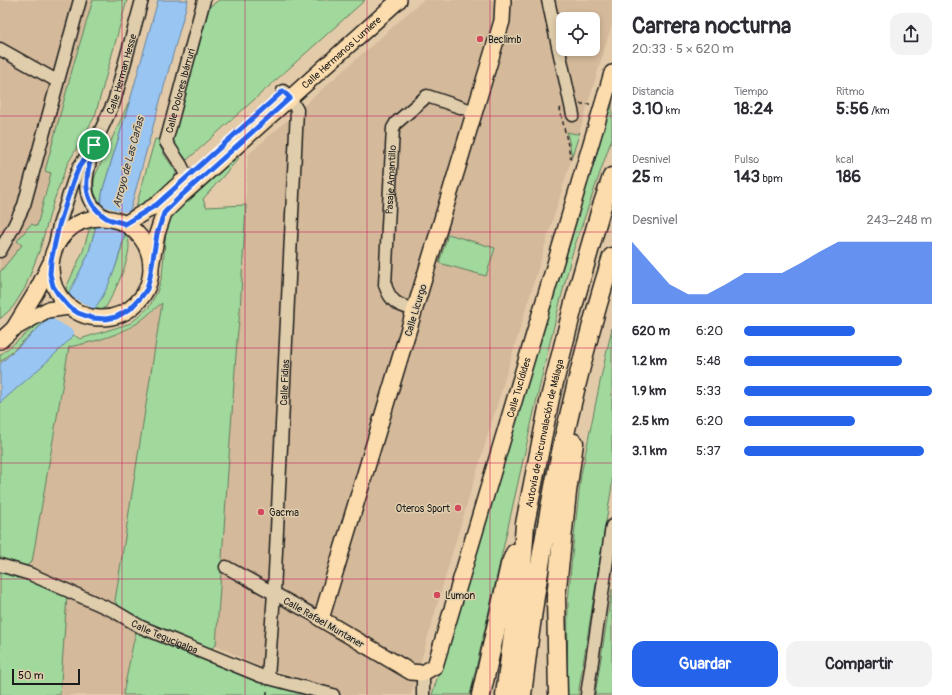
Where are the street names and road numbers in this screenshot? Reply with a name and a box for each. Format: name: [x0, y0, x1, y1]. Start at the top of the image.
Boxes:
street label: Calle Hermanos Lumiere: [300, 14, 384, 92]
street label: Calle Herman Hesse: [104, 33, 139, 116]
street label: Calle Dolores Ibárruri: [164, 47, 198, 135]
street label: Pasaje Amantillo: [384, 144, 399, 215]
street label: Calle Licurgo: [402, 282, 430, 338]
street label: Calle Tucídides: [505, 356, 534, 419]
street label: Autovía de Circunvalación de Málaga: [523, 358, 567, 509]
street label: Calle Fidias: [278, 359, 292, 406]
street label: Calle Rafael Muntaner: [281, 595, 366, 651]
street label: Calle Tegucigalpa: [129, 618, 200, 657]

